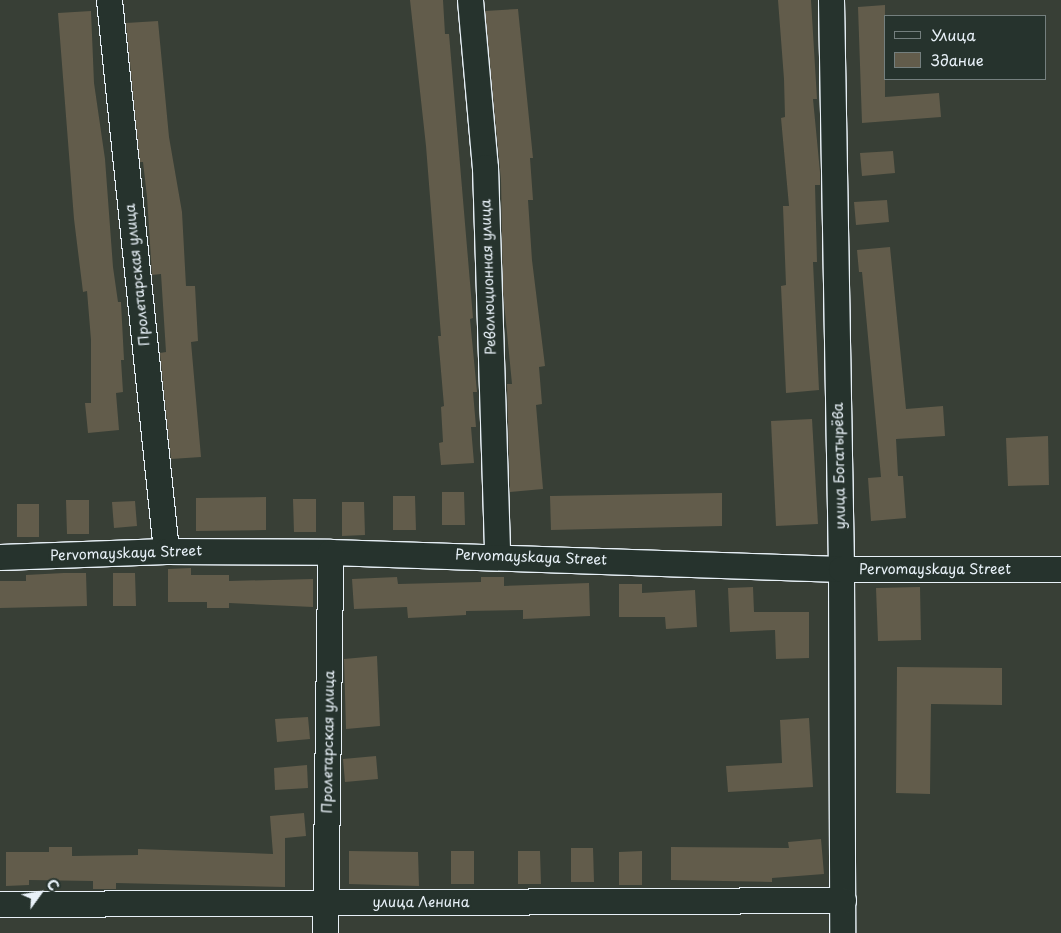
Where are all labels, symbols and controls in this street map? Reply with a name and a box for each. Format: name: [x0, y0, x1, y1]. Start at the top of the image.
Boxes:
legend: [884, 15, 1046, 80]
text: Улица: [931, 23, 976, 46]
text: Здание: [931, 48, 984, 71]
street label: Революционная улица: [477, 198, 499, 356]
street label: Пролетарская улица: [121, 203, 153, 347]
street label: улица Богатырёва: [829, 402, 849, 530]
street label: Pervomayskaya Street: [49, 542, 203, 564]
street label: Pervomayskaya Street: [454, 546, 608, 568]
street label: Pervomayskaya Street: [859, 561, 1011, 577]
street label: Пролетарская улица: [318, 670, 338, 814]
north arrow: [15, 868, 65, 918]
text: С: [41, 875, 65, 895]
street label: улица Ленина: [372, 894, 470, 910]

